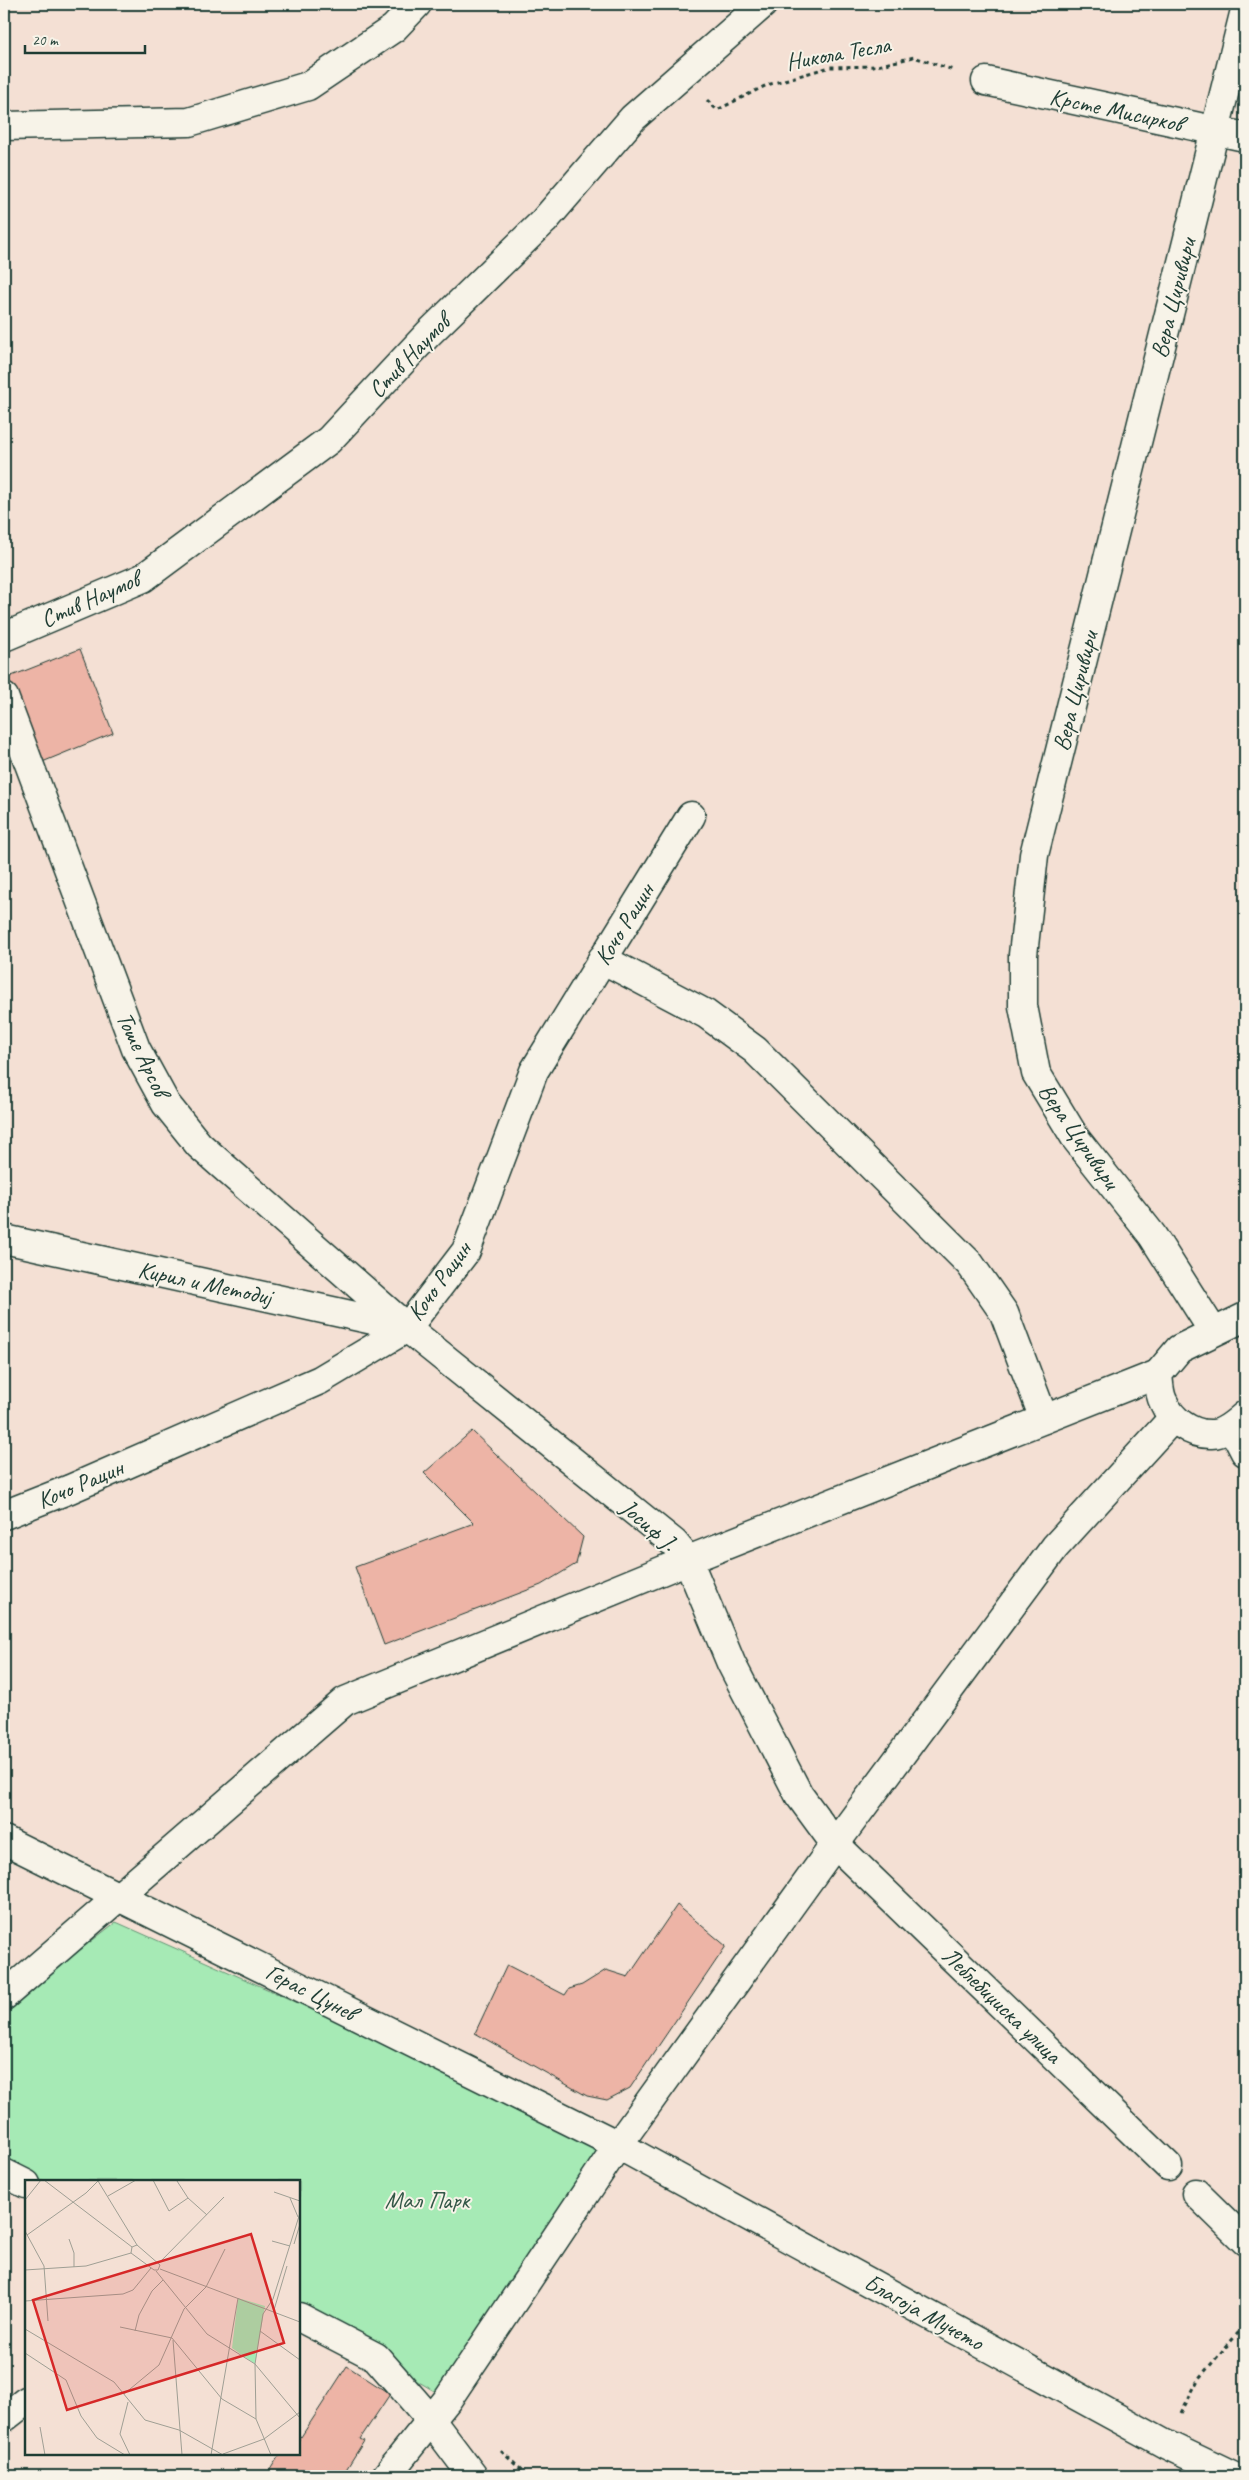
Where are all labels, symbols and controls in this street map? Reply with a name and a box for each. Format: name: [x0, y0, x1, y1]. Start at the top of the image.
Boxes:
scale bar: [25, 22, 145, 54]
street label: Никола Тесла: [784, 29, 894, 77]
text: 20 m: [32, 31, 59, 50]
street label: Крсте Мисирков: [1047, 81, 1191, 140]
street label: Вера Циривири: [1144, 233, 1203, 361]
street label: Стив Наумов: [362, 304, 460, 404]
street label: Стив Наумов: [36, 562, 149, 634]
street label: Вера Циривири: [1046, 626, 1105, 754]
street label: Кочо Рацин: [587, 876, 662, 970]
street label: Тоше Арсов: [110, 1007, 179, 1106]
street label: Вера Циривири: [1032, 1077, 1128, 1197]
street label: Кочо Рацин: [400, 1234, 479, 1326]
street label: Кирил и Методиј: [135, 1254, 278, 1312]
street label: Кочо Рацин: [32, 1452, 129, 1516]
street label: Јосиф Ј.: [614, 1492, 683, 1558]
street label: Леблебиџиска улица: [936, 1940, 1069, 2070]
street label: Герас Цунев: [261, 1957, 366, 2030]
inset map: [25, 2180, 300, 2455]
park label: Мал Парк: [385, 2185, 472, 2215]
street label: Благоја Мучето: [859, 2267, 990, 2358]

